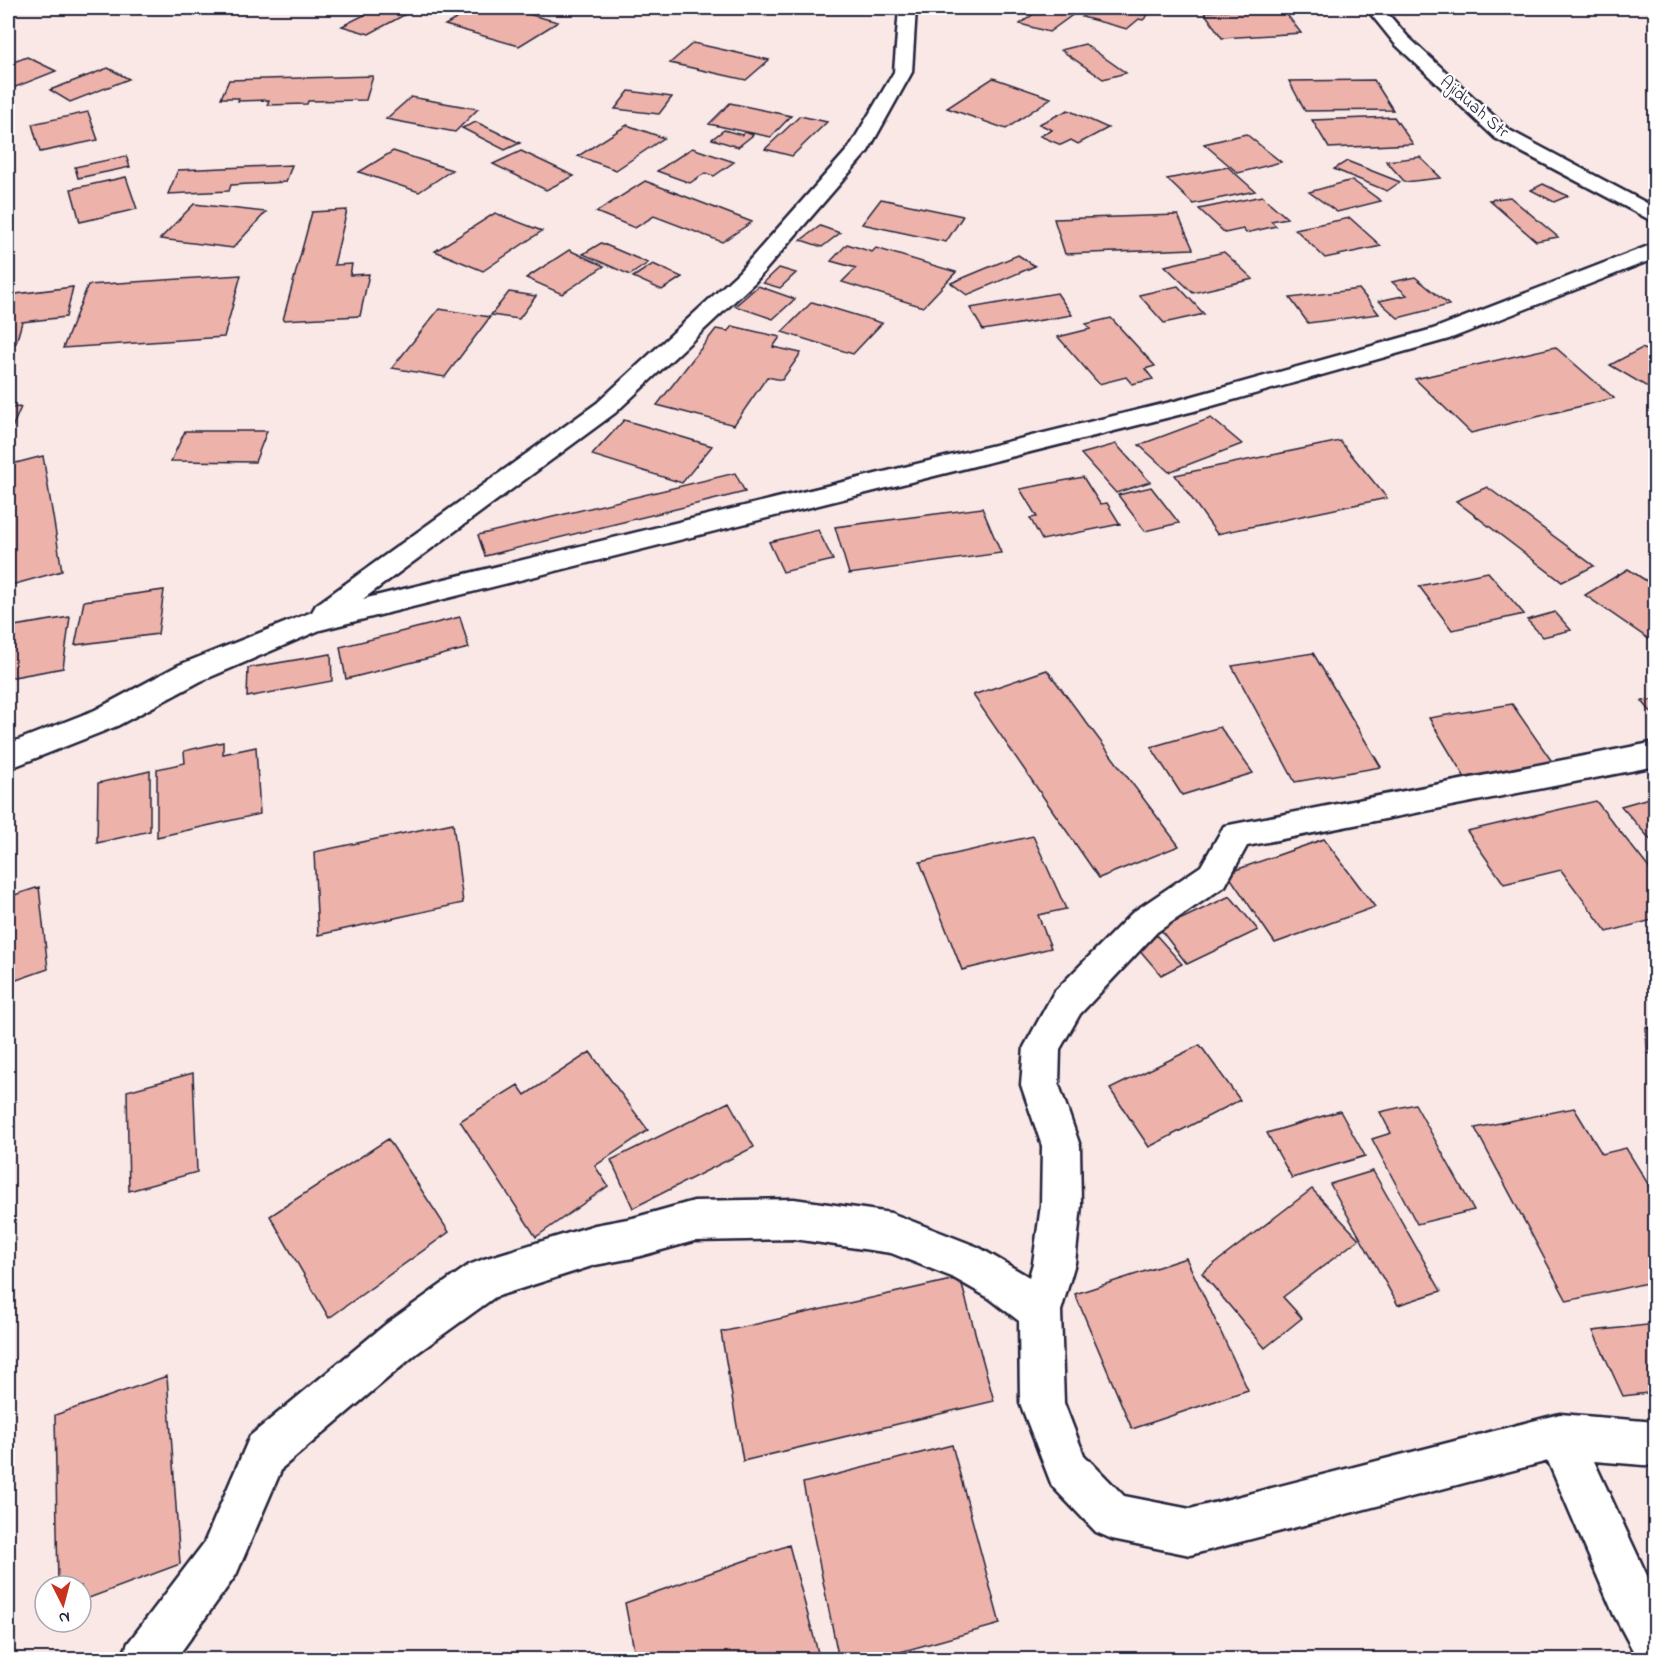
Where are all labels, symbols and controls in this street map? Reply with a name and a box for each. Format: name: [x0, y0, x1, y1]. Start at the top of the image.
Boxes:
street label: Ajiduah Str: [1433, 70, 1514, 145]
north arrow: [33, 1574, 93, 1634]
text: N: [58, 1604, 71, 1629]

